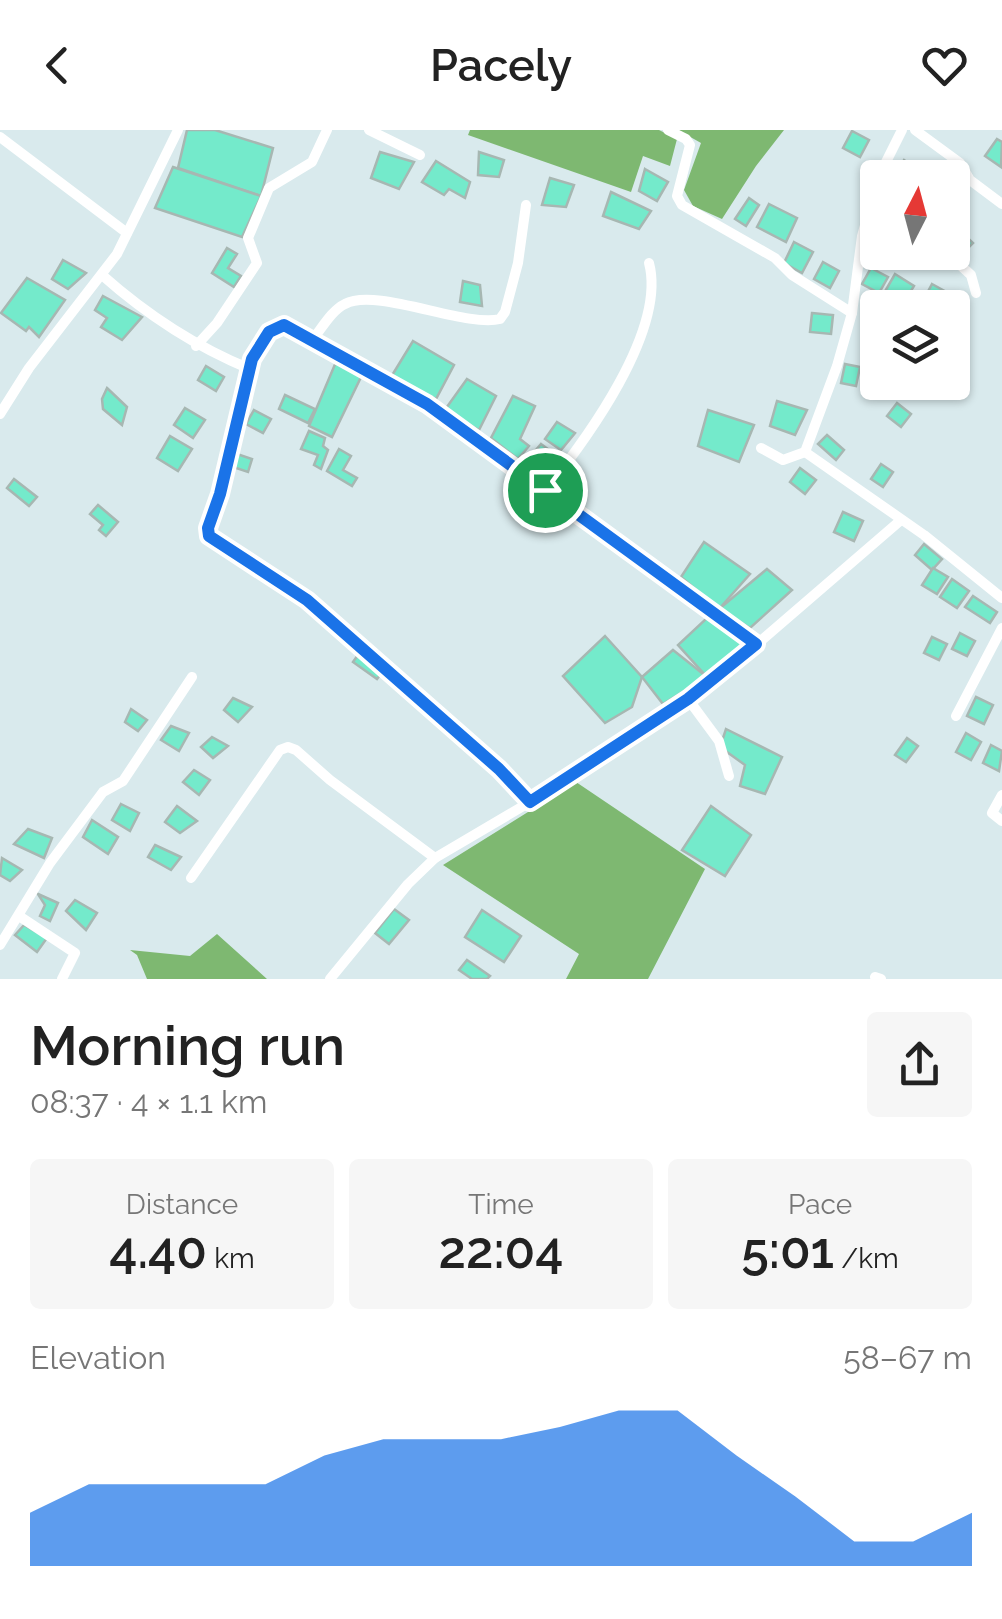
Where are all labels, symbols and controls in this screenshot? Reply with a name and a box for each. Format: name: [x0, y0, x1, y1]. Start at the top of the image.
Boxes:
icon: back: [30, 38, 85, 93]
icon: heart: [917, 38, 972, 93]
text: Pacely: [430, 39, 572, 92]
north arrow: [860, 160, 970, 270]
map controls: [860, 160, 970, 400]
button: layers: [860, 290, 970, 400]
pin: [503, 448, 588, 533]
icon: arrive: [518, 463, 573, 518]
button: share: [867, 1012, 972, 1117]
text: Morning run: [30, 1013, 345, 1078]
text: 08:37 · 4 × 1.1 km: [30, 1083, 267, 1120]
text: Distance: [126, 1188, 238, 1221]
text: Time: [468, 1188, 534, 1221]
text: Pace: [788, 1188, 852, 1221]
text: 4.40: [109, 1221, 207, 1280]
text: 22:04: [439, 1221, 563, 1280]
text: 5:01: [741, 1221, 834, 1280]
text: km: [207, 1242, 255, 1275]
text: /km: [834, 1242, 899, 1275]
text: Elevation: [30, 1339, 166, 1376]
text: 58–67 m: [843, 1339, 972, 1376]

